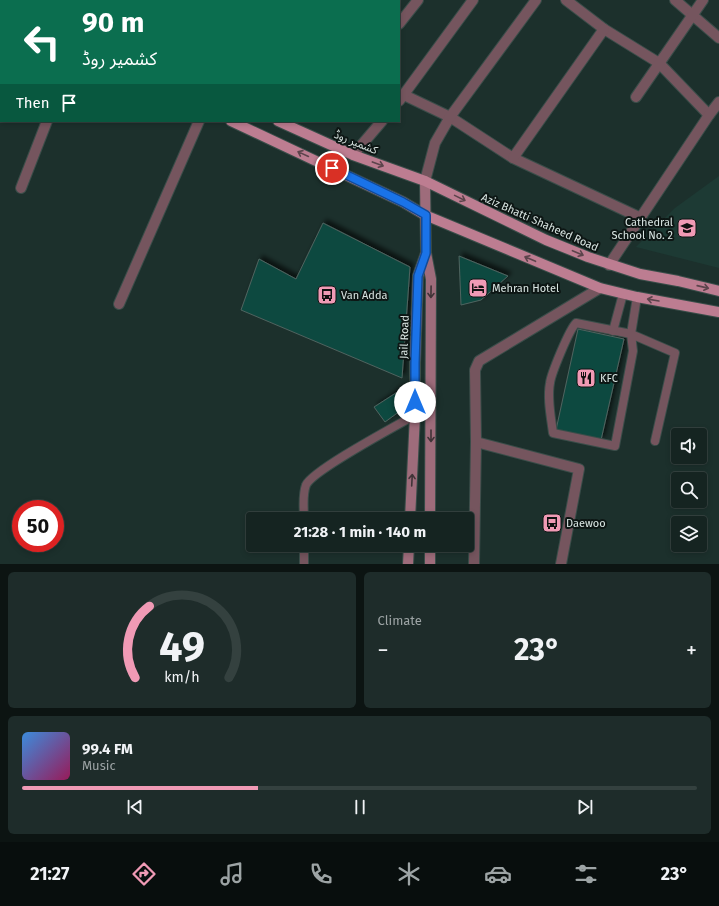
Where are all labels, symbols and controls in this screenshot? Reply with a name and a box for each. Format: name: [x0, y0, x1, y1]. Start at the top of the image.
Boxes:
text: 90 m: [82, 6, 144, 39]
icon: left: [16, 16, 68, 68]
text: کشمیر روڈ: [82, 48, 157, 70]
icon: arrive: [58, 92, 80, 114]
text: Then: [16, 94, 50, 112]
street label: کشمیر روڈ: [332, 128, 380, 157]
one-way arrow: [297, 150, 309, 157]
pin: [315, 151, 349, 185]
icon: arrive: [321, 157, 343, 179]
one-way arrow: [372, 161, 384, 169]
street label: Aziz Bhatti Shaheed Road: [479, 191, 600, 254]
one-way arrow: [454, 195, 466, 202]
place label: Cathedral School No. 2: [611, 216, 673, 242]
school or university icon: Cathedral School No. 2: [676, 217, 698, 239]
one-way arrow: [572, 250, 584, 257]
one-way arrow: [525, 254, 537, 262]
hotel icon: Mehran Hotel: [467, 277, 489, 299]
place label: Mehran Hotel: [492, 282, 559, 295]
bus stop icon: Van Adda: [316, 284, 338, 306]
one-way arrow: [696, 284, 709, 292]
one-way arrow: [427, 285, 435, 298]
place label: Van Adda: [341, 289, 387, 302]
one-way arrow: [647, 295, 660, 303]
street label: Jail Road: [397, 315, 412, 359]
restaurant icon: KFC: [575, 367, 597, 389]
place label: KFC: [600, 372, 618, 385]
position arrow: [394, 381, 436, 423]
map controls: [671, 428, 707, 552]
button: sound: [671, 428, 707, 464]
one-way arrow: [427, 429, 435, 442]
button: search: [671, 472, 707, 508]
one-way arrow: [408, 474, 415, 487]
speed limit sign: 50: [12, 500, 64, 552]
bus stop icon: Daewoo: [541, 512, 563, 534]
button: layers: [671, 516, 707, 552]
place label: Daewoo: [566, 517, 606, 530]
text: 21:28 · 1 min · 140 m: [294, 523, 426, 541]
text: Climate: [378, 613, 422, 628]
text: 49: [159, 622, 205, 672]
text: 23°: [514, 632, 561, 668]
text: −: [378, 637, 389, 664]
text: +: [686, 637, 697, 664]
text: km/h: [164, 669, 199, 686]
text: 99.4 FM: [82, 740, 133, 758]
text: Music: [82, 758, 116, 773]
icon: previous: [124, 796, 146, 818]
icon: pause: [349, 796, 371, 818]
icon: next: [574, 796, 596, 818]
icon: directions: [130, 860, 158, 888]
icon: music: [218, 860, 246, 888]
icon: phone: [307, 860, 335, 888]
icon: climate: [395, 860, 423, 888]
icon: car: [484, 860, 512, 888]
icon: filters: [572, 860, 600, 888]
text: 21:27: [30, 863, 69, 885]
text: 23°: [661, 863, 689, 885]

